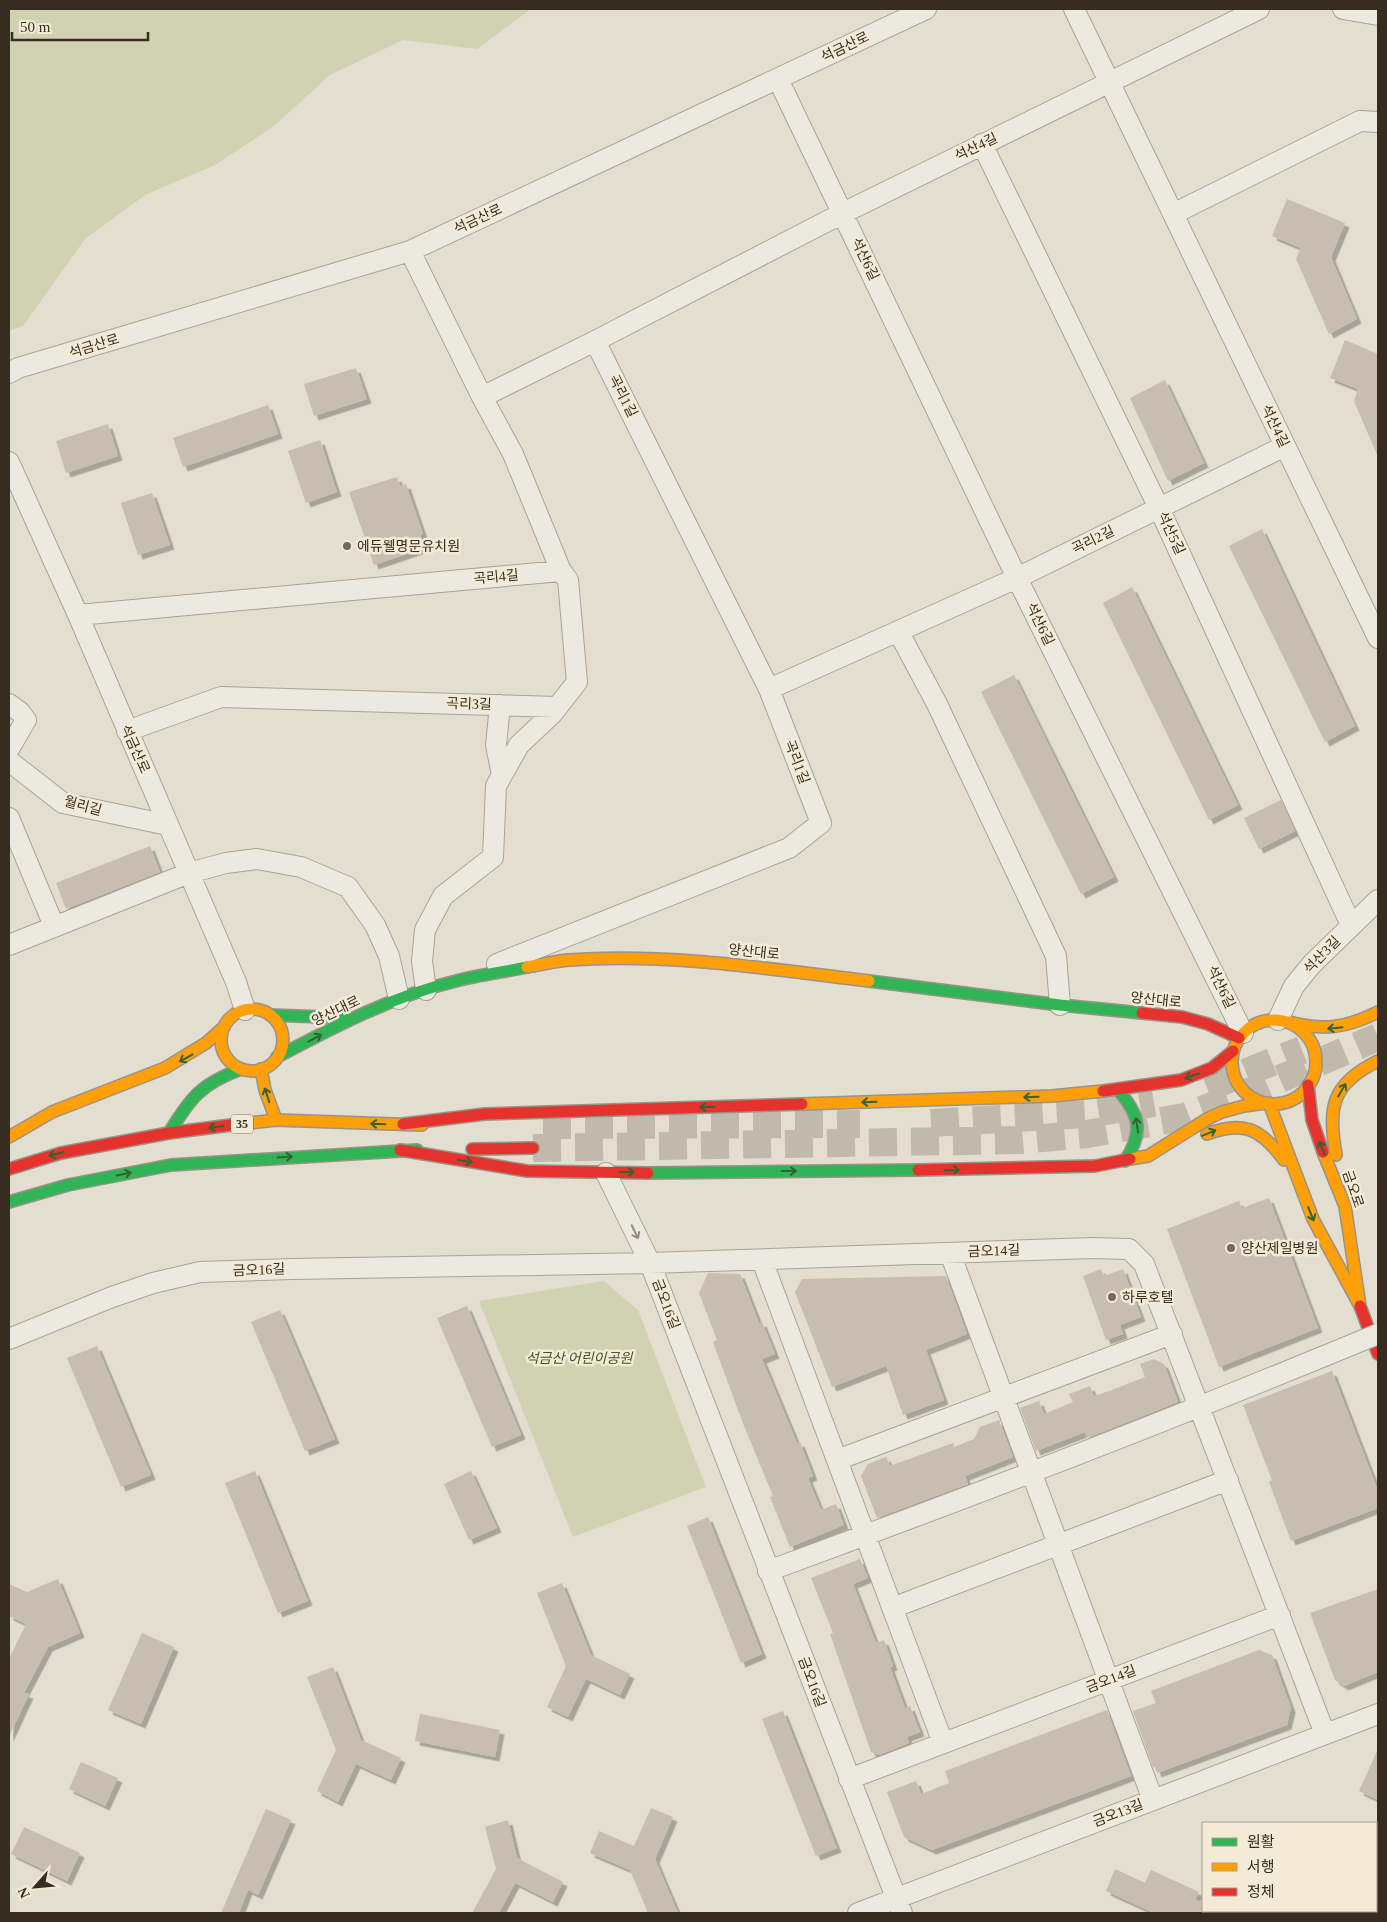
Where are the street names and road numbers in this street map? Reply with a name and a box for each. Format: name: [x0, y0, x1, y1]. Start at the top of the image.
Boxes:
street label: 석금산로: [819, 29, 872, 65]
street label: 석산4길: [952, 130, 1000, 164]
street label: 석금산로: [451, 201, 505, 237]
street label: 석산6길: [848, 235, 882, 283]
street label: 석금산로: [67, 331, 121, 361]
street label: 곡리1길: [606, 372, 640, 420]
street label: 석산4길: [1258, 402, 1292, 450]
street label: 석산5길: [1155, 509, 1187, 557]
street label: 곡리2길: [1069, 523, 1117, 557]
street label: 곡리4길: [473, 568, 519, 586]
street label: 석산6길: [1023, 600, 1057, 648]
street label: 곡리3길: [446, 696, 492, 712]
street label: 석금산로: [118, 722, 152, 776]
street label: 곡리1길: [782, 738, 812, 786]
street label: 월리길: [62, 794, 104, 818]
street label: 석산3길: [1301, 933, 1343, 977]
street label: 양산대로: [728, 942, 781, 962]
street label: 석산6길: [1204, 963, 1238, 1011]
street label: 양산대로: [1130, 990, 1183, 1010]
street label: 양산대로: [310, 993, 363, 1029]
road number: 35: [231, 1114, 253, 1134]
street label: 금오로: [1340, 1168, 1366, 1210]
street label: 금오14길: [967, 1243, 1021, 1259]
street label: 금오16길: [232, 1262, 286, 1278]
street label: 금오16길: [650, 1277, 682, 1331]
street label: 금오16길: [796, 1655, 828, 1709]
street label: 금오14길: [1084, 1663, 1138, 1695]
street label: 금오13길: [1091, 1797, 1145, 1829]

